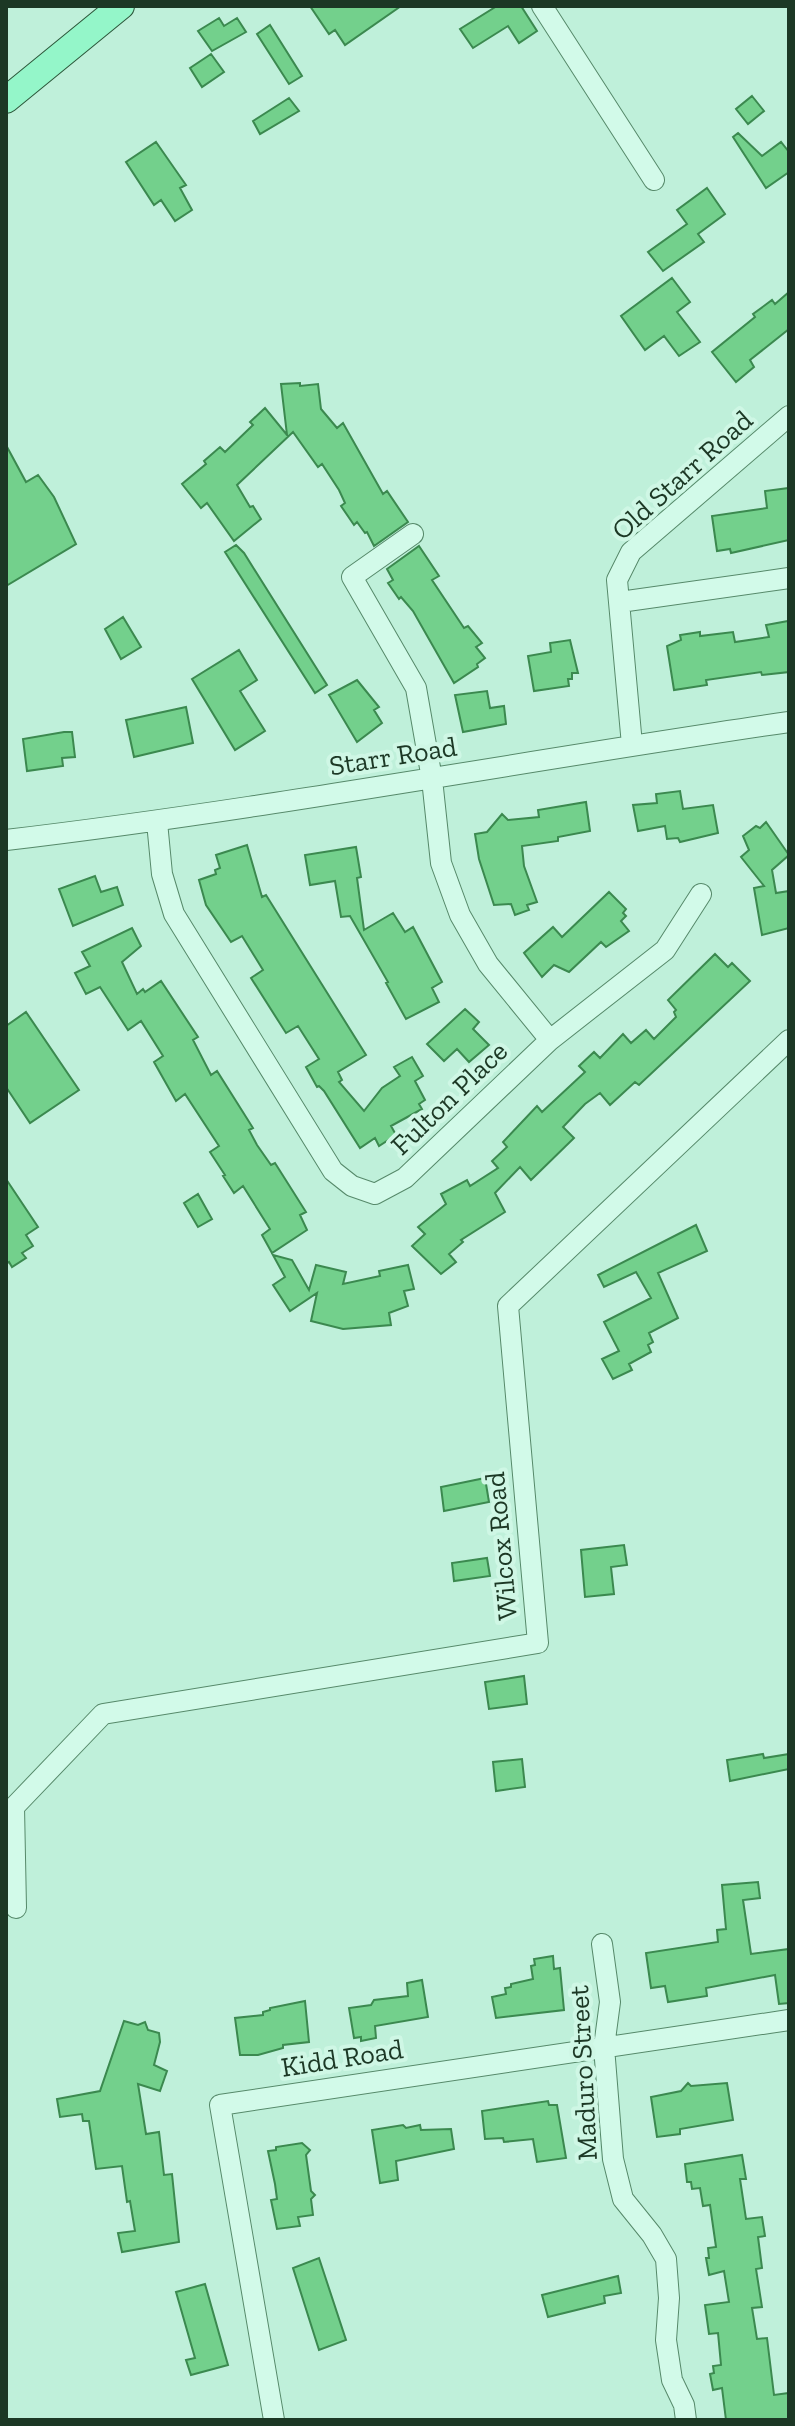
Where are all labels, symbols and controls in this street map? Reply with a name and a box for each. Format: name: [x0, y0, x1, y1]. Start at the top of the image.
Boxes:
street label: Old Starr Road: [605, 403, 759, 547]
street label: Starr Road: [327, 730, 459, 782]
street label: Fulton Place: [384, 1034, 514, 1162]
street label: Wilcox Road: [478, 1471, 524, 1621]
street label: Maduro Street: [562, 1984, 604, 2161]
street label: Kidd Road: [279, 2032, 405, 2084]

